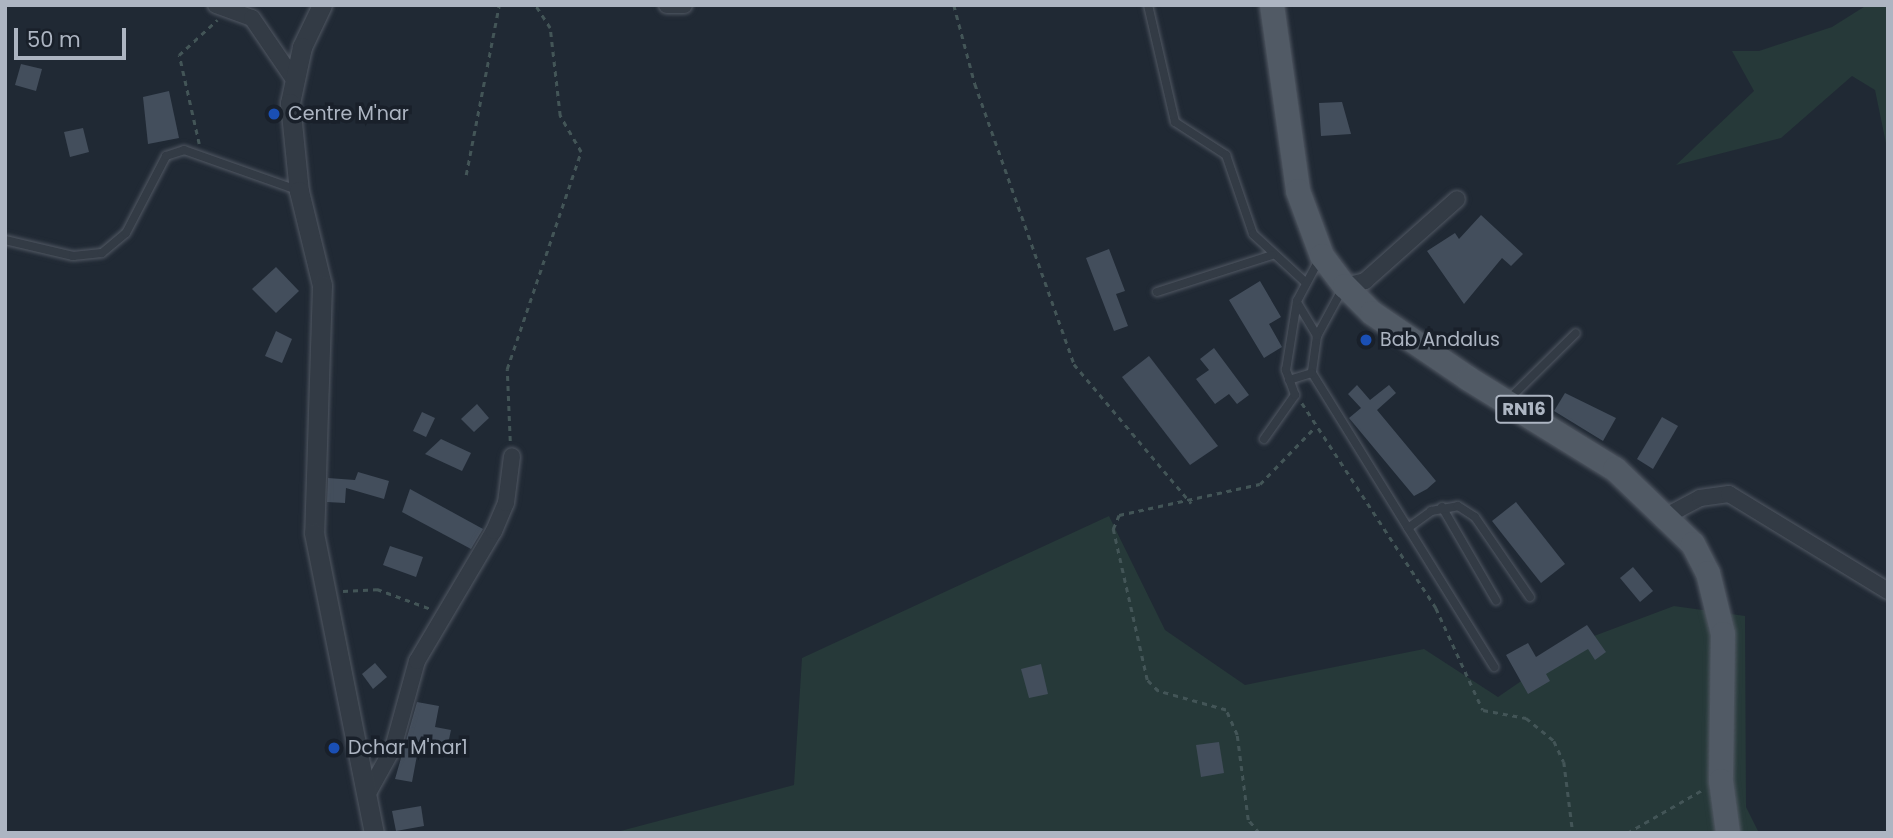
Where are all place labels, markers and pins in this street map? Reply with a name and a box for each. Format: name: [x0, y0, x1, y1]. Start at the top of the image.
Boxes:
place label: Centre M'nar: [288, 103, 409, 125]
marker: Centre M'nar: [266, 106, 282, 122]
place label: Bab Andalus: [1380, 329, 1500, 351]
marker: Bab Andalus: [1358, 332, 1374, 348]
place label: Dchar M'nar1: [348, 737, 468, 759]
marker: Dchar M'nar1: [326, 740, 342, 756]

